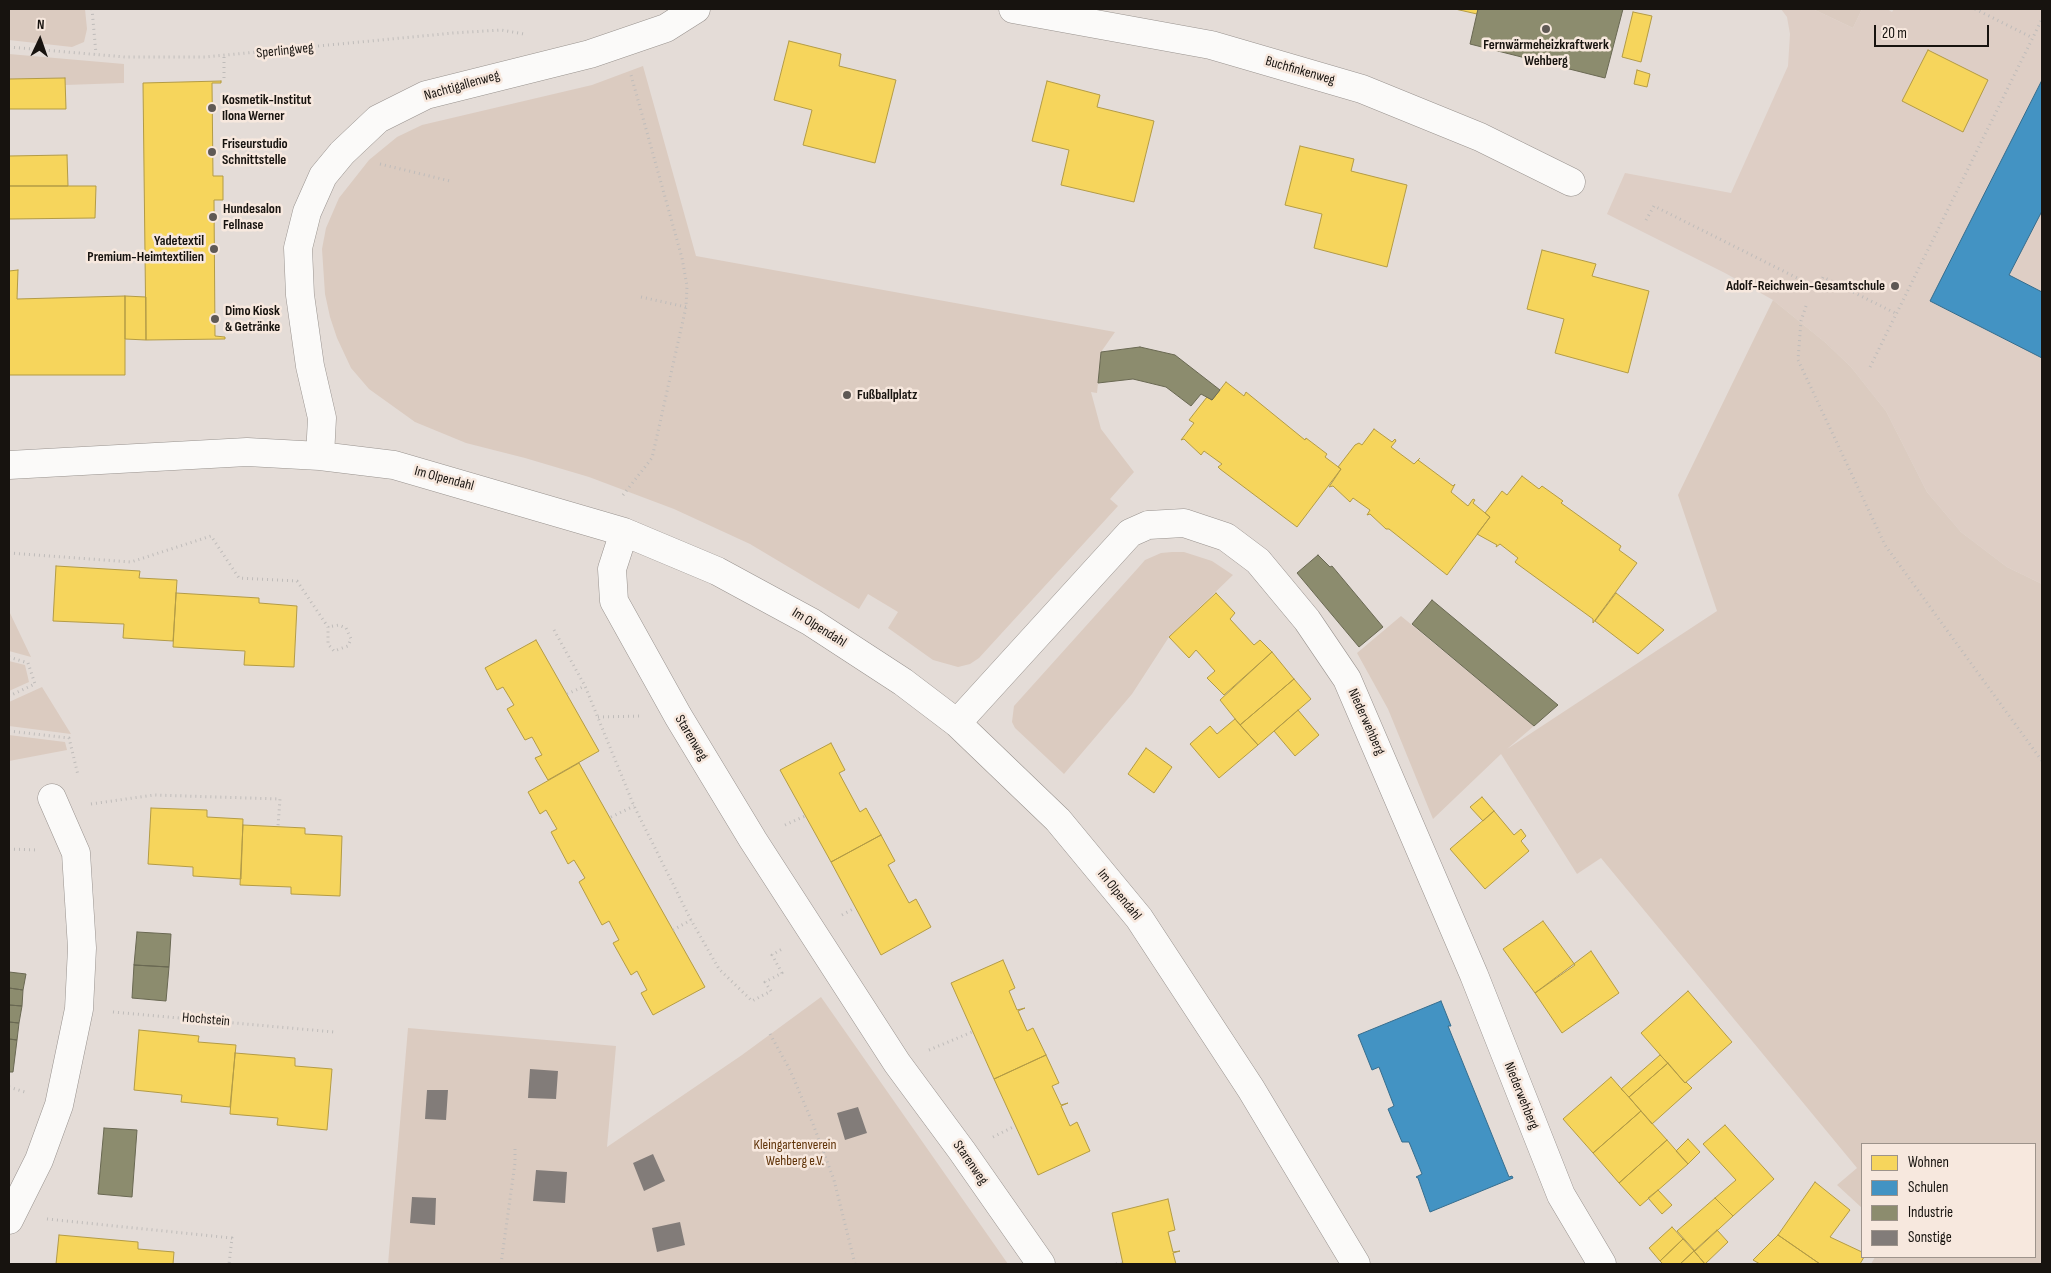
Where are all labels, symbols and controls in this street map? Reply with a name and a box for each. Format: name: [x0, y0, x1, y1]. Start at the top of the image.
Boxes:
north arrow: [15, 15, 65, 65]
scale bar: [1876, 15, 1991, 47]
text: N: [37, 16, 45, 33]
marker: Fernwärmeheizkraftwerk Wehberg: [1540, 23, 1552, 35]
text: 20 m: [1882, 24, 1907, 43]
place label: Fernwärmeheizkraftwerk Wehberg: [1483, 37, 1609, 70]
street label: Sperlingweg: [256, 40, 314, 62]
street label: Buchfinkenweg: [1263, 53, 1337, 89]
street label: Nachtigallenweg: [422, 67, 502, 105]
place label: Kosmetik-Institut Ilona Werner: [222, 92, 311, 124]
marker: Kosmetik-Institut Ilona Werner: [206, 102, 218, 114]
place label: Friseurstudio Schnittstelle: [222, 136, 288, 168]
marker: Friseurstudio Schnittstelle: [206, 146, 218, 158]
place label: Hundesalon Fellnase: [223, 201, 281, 233]
marker: Hundesalon Fellnase: [207, 211, 219, 223]
place label: Yadetextil Premium-Heimtextilien: [87, 233, 204, 266]
marker: Yadetextil Premium-Heimtextilien: [208, 243, 220, 255]
place label: Adolf-Reichwein-Gesamtschule: [1726, 278, 1885, 294]
marker: Adolf-Reichwein-Gesamtschule: [1889, 280, 1901, 292]
place label: Dimo Kiosk & Getränke: [225, 303, 280, 336]
marker: Dimo Kiosk & Getränke: [209, 313, 221, 325]
place label: Fußballplatz: [857, 387, 917, 403]
marker: Fußballplatz: [841, 389, 853, 401]
street label: Im Olpendahl: [412, 463, 476, 495]
street label: Im Olpendahl: [789, 605, 849, 651]
street label: Niederwehberg: [1344, 686, 1388, 758]
street label: Starenweg: [671, 712, 711, 764]
street label: Im Olpendahl: [1093, 866, 1145, 924]
street label: Hochstein: [181, 1010, 231, 1030]
street label: Niederwehberg: [1500, 1060, 1542, 1132]
park label: Kleingartenverein Wehberg e.V.: [754, 1137, 836, 1170]
street label: Starenweg: [949, 1138, 991, 1188]
legend: [1861, 1143, 2036, 1258]
text: Wohnen: [1908, 1153, 1949, 1172]
text: Schulen: [1908, 1178, 1948, 1197]
text: Industrie: [1908, 1203, 1953, 1222]
text: Sonstige: [1908, 1228, 1952, 1247]

